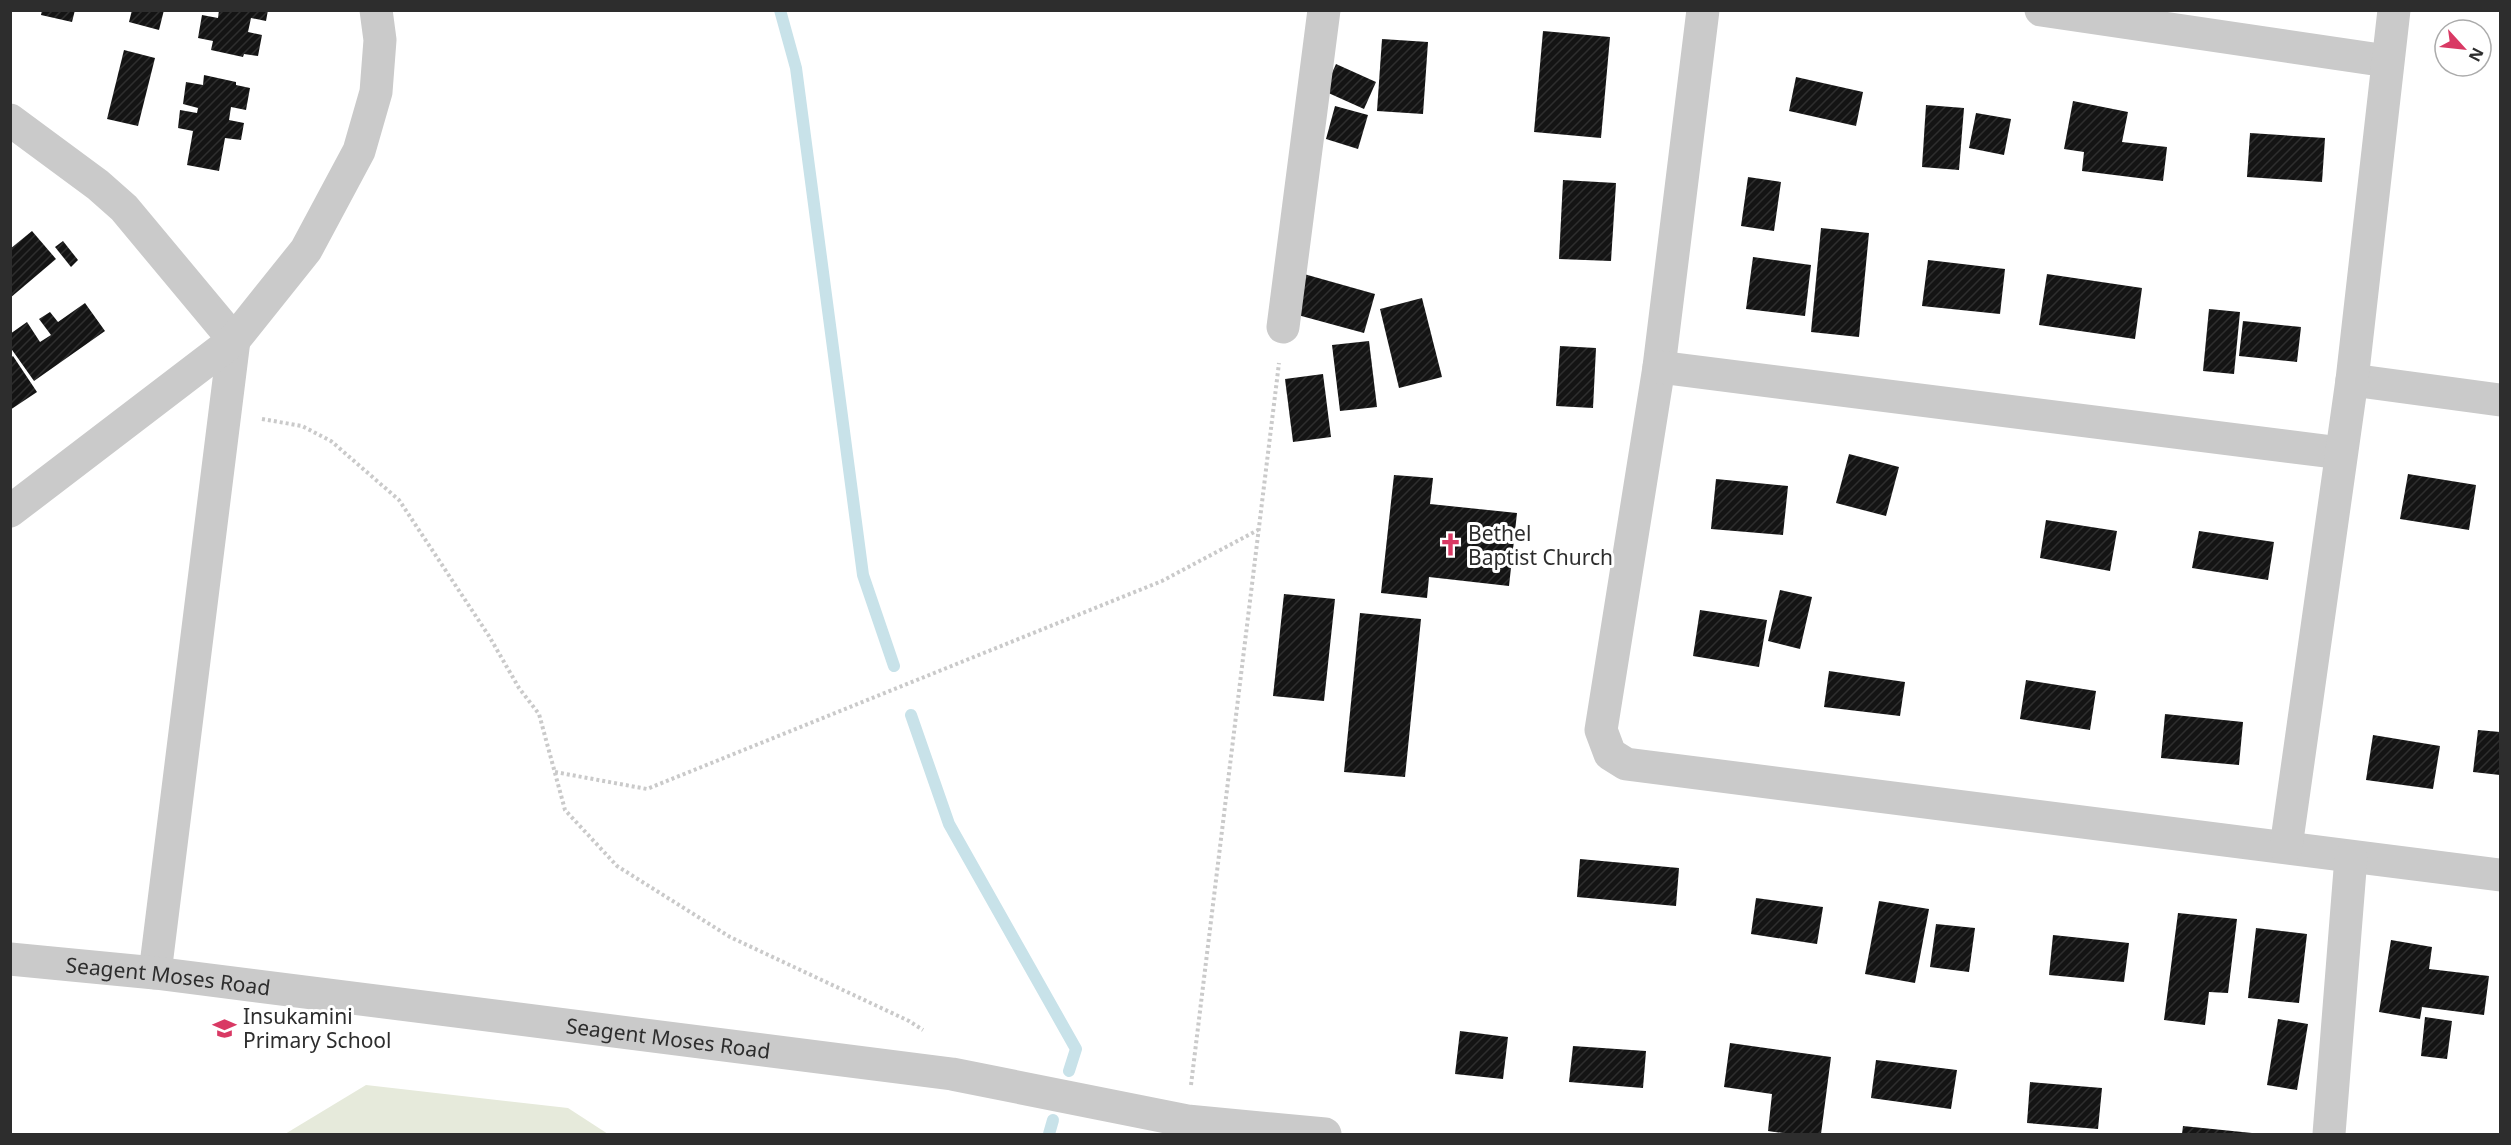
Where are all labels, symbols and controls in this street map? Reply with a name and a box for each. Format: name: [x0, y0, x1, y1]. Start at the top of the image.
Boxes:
north arrow: [2433, 18, 2493, 78]
text: N: [2464, 44, 2489, 66]
place label: Bethel Baptist Church: [1468, 519, 1613, 571]
church icon: Bethel Baptist Church: [1437, 532, 1463, 558]
street label: Seagent Moses Road: [65, 950, 272, 1001]
place label: Insukamini Primary School: [243, 1002, 391, 1054]
street label: Seagent Moses Road: [564, 1011, 772, 1065]
school or university icon: Insukamini Primary School: [212, 1015, 238, 1041]

